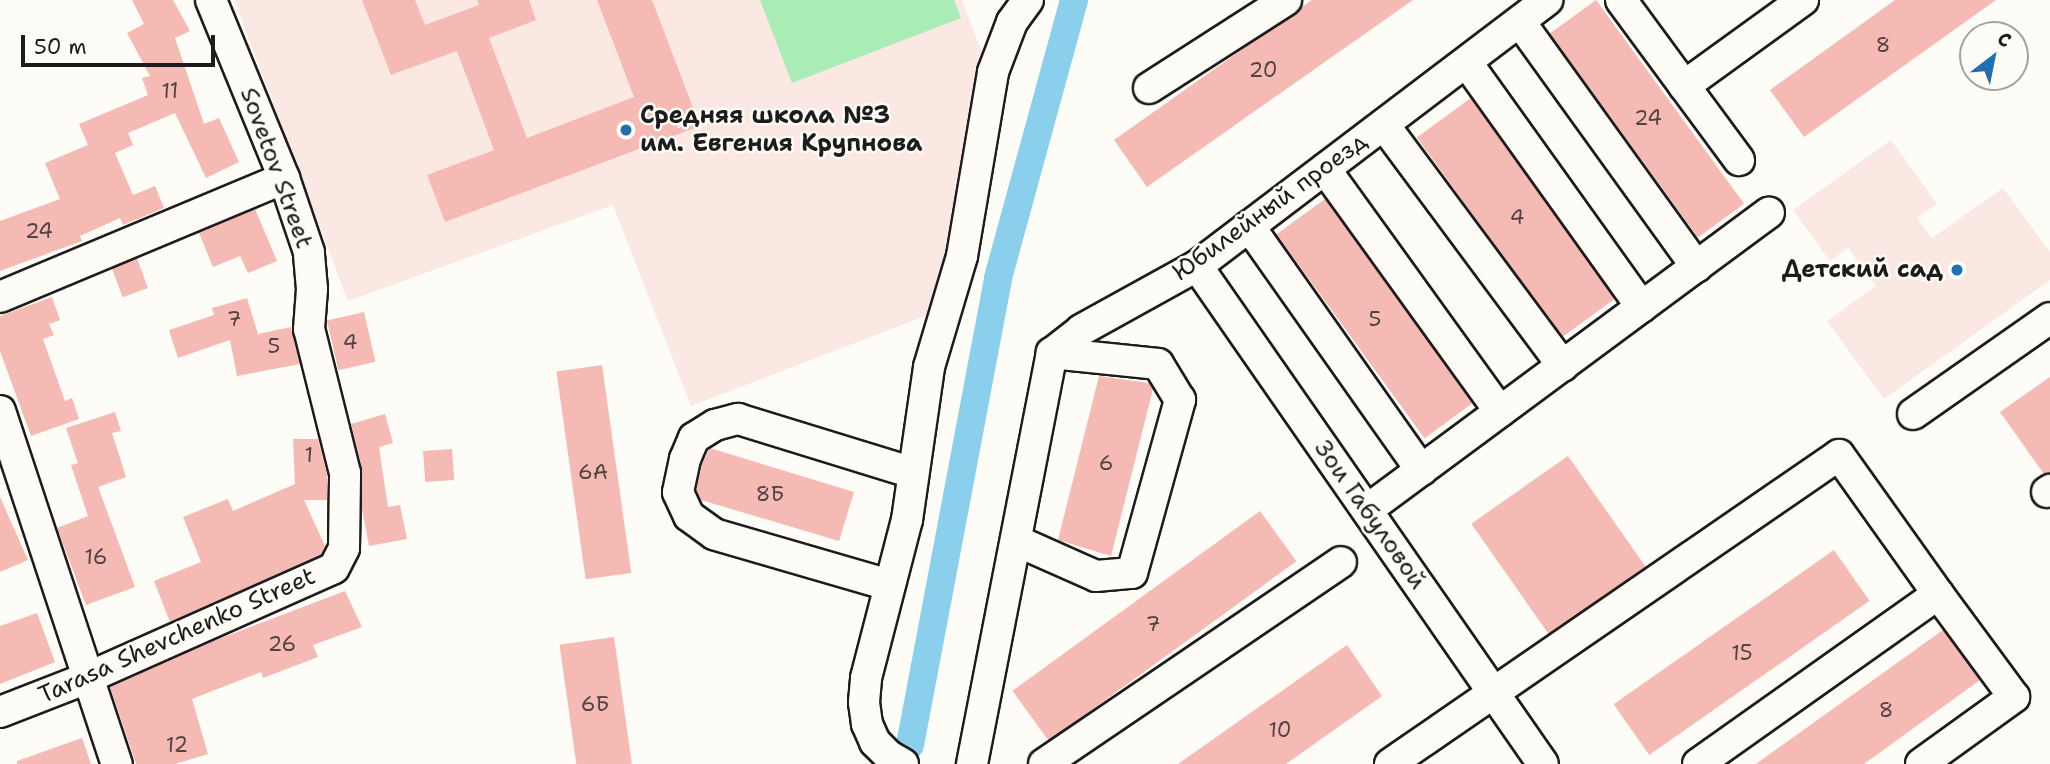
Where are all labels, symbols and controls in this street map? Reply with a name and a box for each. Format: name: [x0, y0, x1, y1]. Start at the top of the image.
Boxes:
scale bar: [24, 21, 219, 65]
north arrow: [1959, 21, 2029, 91]
text: С: [1993, 26, 2016, 53]
house number: 8: [1876, 32, 1890, 58]
text: 50 m: [34, 33, 87, 61]
house number: 20: [1249, 57, 1277, 83]
house number: 11: [162, 78, 178, 104]
street label: Sovetov Street: [234, 84, 318, 252]
place label: Средняя школа №3 им. Евгения Крупнова: [640, 102, 922, 158]
house number: 24: [1634, 105, 1662, 131]
marker: Средняя школа №3 им. Евгения Крупнова: [618, 122, 634, 138]
street label: Юбилейный проезд: [1167, 127, 1373, 287]
house number: 4: [1510, 204, 1524, 230]
house number: 24: [25, 218, 53, 244]
place label: Детский сад: [1782, 256, 1943, 284]
marker: Детский сад: [1949, 262, 1965, 278]
house number: 7: [227, 306, 241, 332]
house number: 5: [1369, 306, 1381, 332]
house number: 4: [343, 329, 357, 355]
house number: 5: [268, 333, 280, 359]
street label: Зои Габуловой: [1308, 435, 1432, 595]
house number: 1: [305, 442, 313, 468]
house number: 6: [1099, 450, 1113, 476]
house number: 6А: [578, 459, 608, 485]
house number: 8Б: [756, 481, 784, 507]
house number: 16: [85, 544, 107, 570]
street label: Tarasa Shevchenko Street: [34, 562, 320, 710]
house number: 7: [1146, 611, 1160, 637]
house number: 26: [268, 631, 296, 657]
house number: 15: [1731, 640, 1753, 666]
house number: 6Б: [581, 691, 609, 717]
house number: 8: [1879, 697, 1893, 723]
house number: 10: [1269, 717, 1291, 743]
house number: 12: [166, 732, 188, 758]

